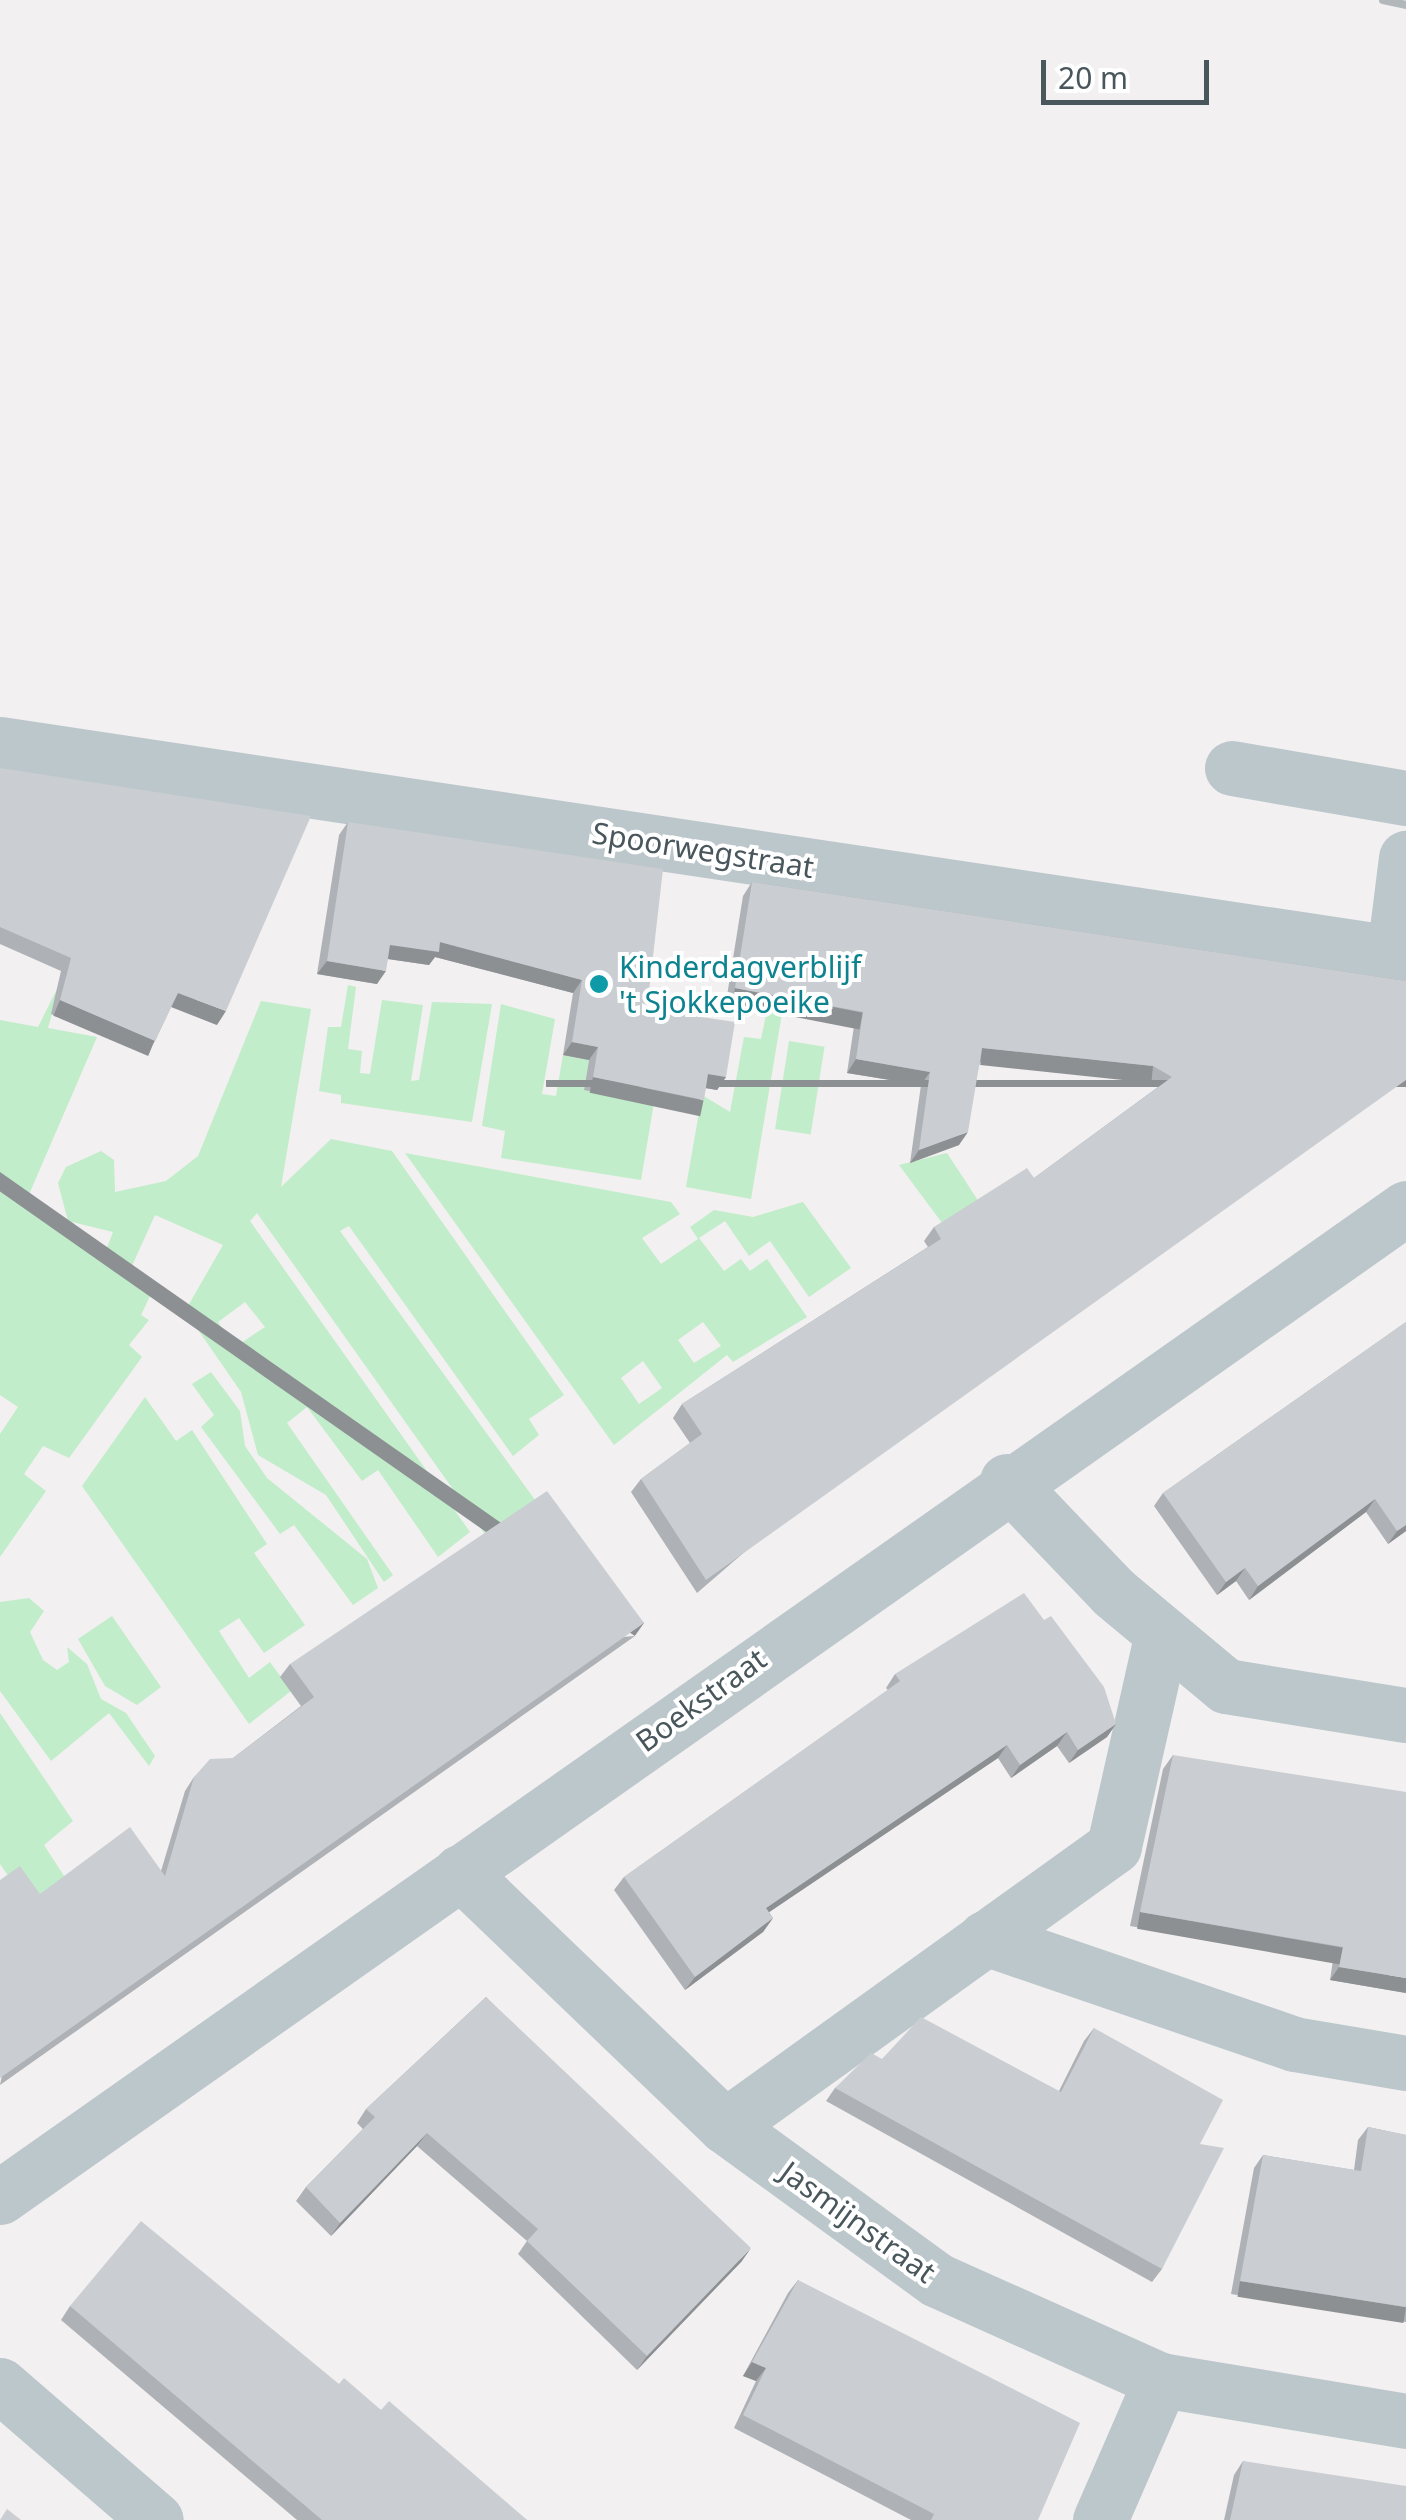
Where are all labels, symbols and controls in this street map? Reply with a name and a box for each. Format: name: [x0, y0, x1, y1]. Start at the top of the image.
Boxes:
scale bar: [1046, 40, 1214, 102]
text: 20 m: [1058, 57, 1128, 98]
street label: Spoorwegstraat: [590, 815, 816, 885]
place label: Kinderdagverblijf 't Sjokkepoeike: [619, 949, 861, 1020]
marker: Kinderdagverblijf 't Sjokkepoeike: [588, 973, 610, 995]
street label: Boekstraat: [629, 1641, 773, 1759]
street label: Jasmijnstraat: [773, 2154, 943, 2290]

